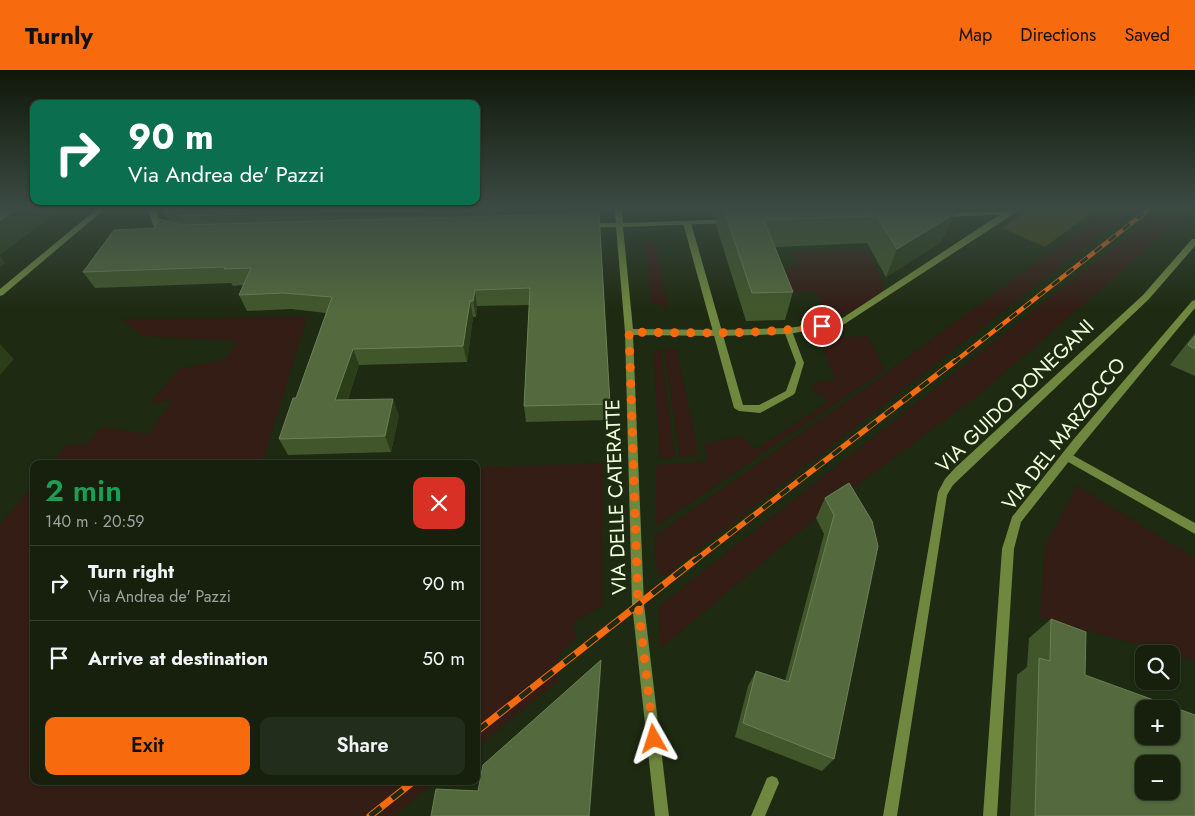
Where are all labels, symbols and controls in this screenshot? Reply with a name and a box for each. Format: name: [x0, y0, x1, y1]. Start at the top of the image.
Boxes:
text: Turnly: [25, 18, 93, 53]
text: Map: [959, 22, 992, 48]
text: Directions: [1020, 22, 1096, 48]
text: Saved: [1124, 22, 1170, 48]
text: 90 m: [128, 112, 214, 162]
icon: right: [45, 120, 110, 185]
text: Via Andrea de' Pazzi: [128, 158, 324, 190]
pin: [801, 305, 843, 347]
icon: arrive: [808, 312, 836, 340]
street label: VIA GUIDO DONEGANI: [929, 313, 1101, 479]
street label: VIA DEL MARZOCCO: [995, 352, 1133, 516]
street label: VIA DELLE CATERATTE: [598, 399, 634, 595]
text: 2 min: [45, 469, 122, 512]
button: close: [413, 477, 465, 529]
text: 140 m · 20:59: [45, 510, 145, 533]
text: Turn right: [88, 558, 174, 585]
icon: right: [45, 569, 73, 597]
text: 90 m: [422, 570, 465, 597]
text: Via Andrea de' Pazzi: [88, 585, 231, 608]
icon: arrive: [45, 644, 73, 672]
text: Arrive at destination: [88, 645, 268, 672]
text: 50 m: [422, 645, 465, 672]
map controls: [1135, 645, 1180, 800]
button: search: [1135, 645, 1180, 690]
button: +: [1135, 700, 1180, 745]
position arrow: [627, 712, 679, 764]
button: Exit: [45, 717, 250, 775]
button: Share: [260, 717, 465, 775]
button: −: [1135, 755, 1180, 800]

